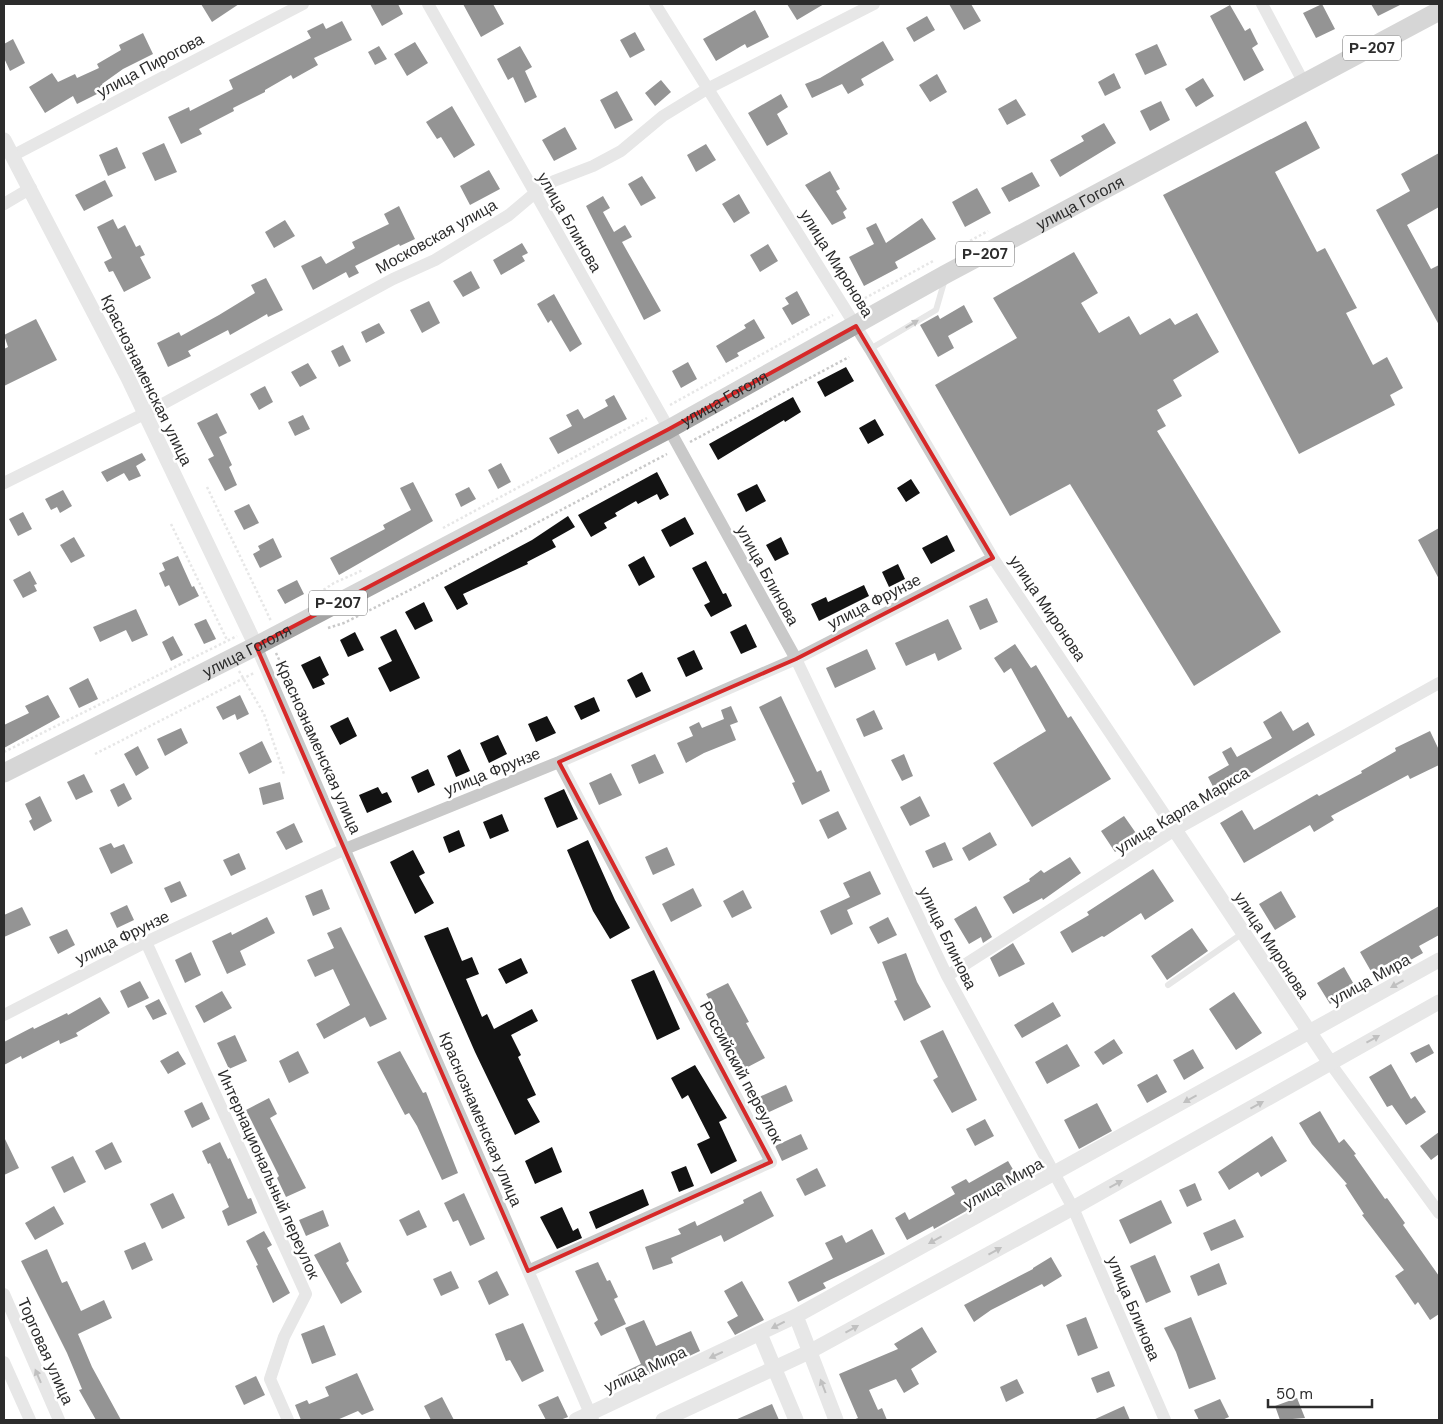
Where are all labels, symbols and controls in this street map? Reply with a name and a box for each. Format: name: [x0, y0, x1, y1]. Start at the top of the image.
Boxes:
street label: улица Пирогова: [93, 28, 207, 102]
road number: Р-207: [1343, 36, 1401, 60]
street label: улица Блинова: [533, 169, 607, 276]
street label: улица Гоголя: [1033, 171, 1128, 235]
street label: Московская улица: [372, 194, 501, 279]
street label: улица Миронова: [795, 205, 878, 321]
road number: Р-207: [956, 242, 1014, 266]
street label: Краснознаменская улица: [96, 291, 197, 469]
one-way arrow: [904, 320, 919, 328]
street label: улица Гоголя: [677, 366, 772, 431]
street label: улица Блинова: [731, 521, 804, 629]
street label: улица Миронова: [1004, 551, 1091, 665]
street label: улица Фрунзе: [824, 569, 925, 634]
road number: Р-207: [309, 590, 367, 616]
street label: улица Гоголя: [199, 619, 295, 682]
street label: Краснознаменская улица: [271, 657, 366, 837]
street label: улица Фрунзе: [441, 743, 544, 800]
street label: улица Карла Маркса: [1111, 762, 1253, 859]
street label: улица Блинова: [914, 883, 982, 993]
street label: улица Миронова: [1229, 888, 1314, 1003]
street label: улица Фрунзе: [72, 906, 173, 969]
street label: улица Мира: [1327, 949, 1414, 1010]
one-way arrow: [1389, 980, 1404, 988]
street label: Российский переулок: [695, 997, 788, 1148]
street label: Краснознаменская улица: [434, 1029, 527, 1210]
one-way arrow: [1366, 1035, 1379, 1044]
street label: Интернациональный переулок: [213, 1066, 325, 1283]
one-way arrow: [1183, 1095, 1197, 1103]
one-way arrow: [1251, 1100, 1264, 1109]
street label: улица Мира: [960, 1153, 1047, 1214]
one-way arrow: [1109, 1180, 1122, 1189]
one-way arrow: [927, 1236, 942, 1244]
one-way arrow: [988, 1247, 1002, 1255]
street label: улица Блинова: [1102, 1253, 1165, 1364]
street label: Торговая улица: [13, 1294, 79, 1408]
one-way arrow: [771, 1321, 785, 1329]
one-way arrow: [845, 1325, 860, 1333]
street label: улица Мира: [601, 1341, 690, 1398]
one-way arrow: [709, 1351, 723, 1359]
one-way arrow: [34, 1369, 42, 1383]
scale bar: [1268, 1376, 1372, 1408]
one-way arrow: [818, 1379, 826, 1393]
text: 50 m: [1276, 1384, 1313, 1404]

